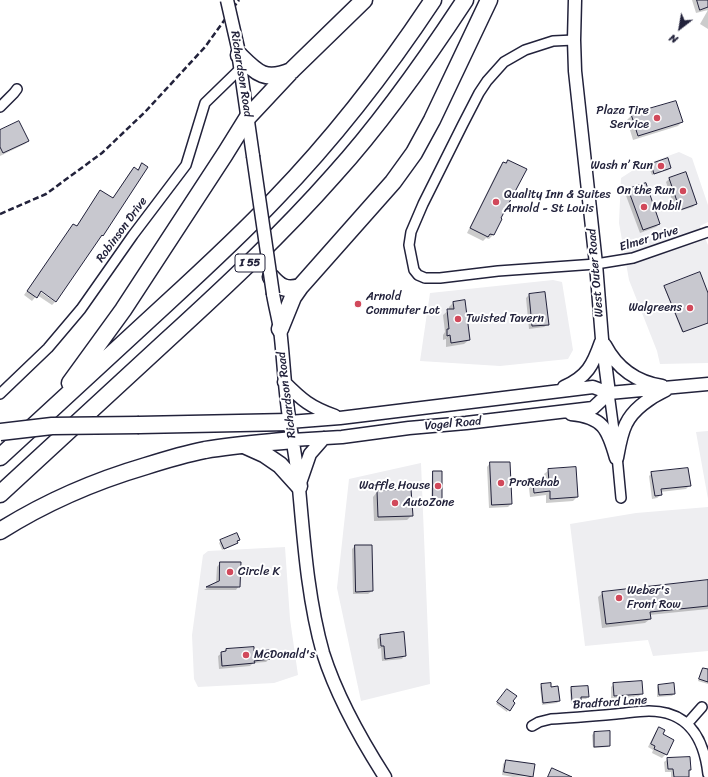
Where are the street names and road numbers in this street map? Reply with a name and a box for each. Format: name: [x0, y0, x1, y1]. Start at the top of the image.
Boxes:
street label: Richardson Road: [227, 30, 255, 118]
street label: Robinson Drive: [93, 194, 151, 266]
street label: Elmer Drive: [618, 223, 680, 255]
street label: West Outer Road: [585, 228, 607, 318]
road number: I 55: [235, 254, 265, 272]
street label: Richardson Road: [275, 351, 299, 439]
street label: Vogel Road: [424, 414, 482, 434]
street label: Bradford Lane: [572, 693, 648, 713]

